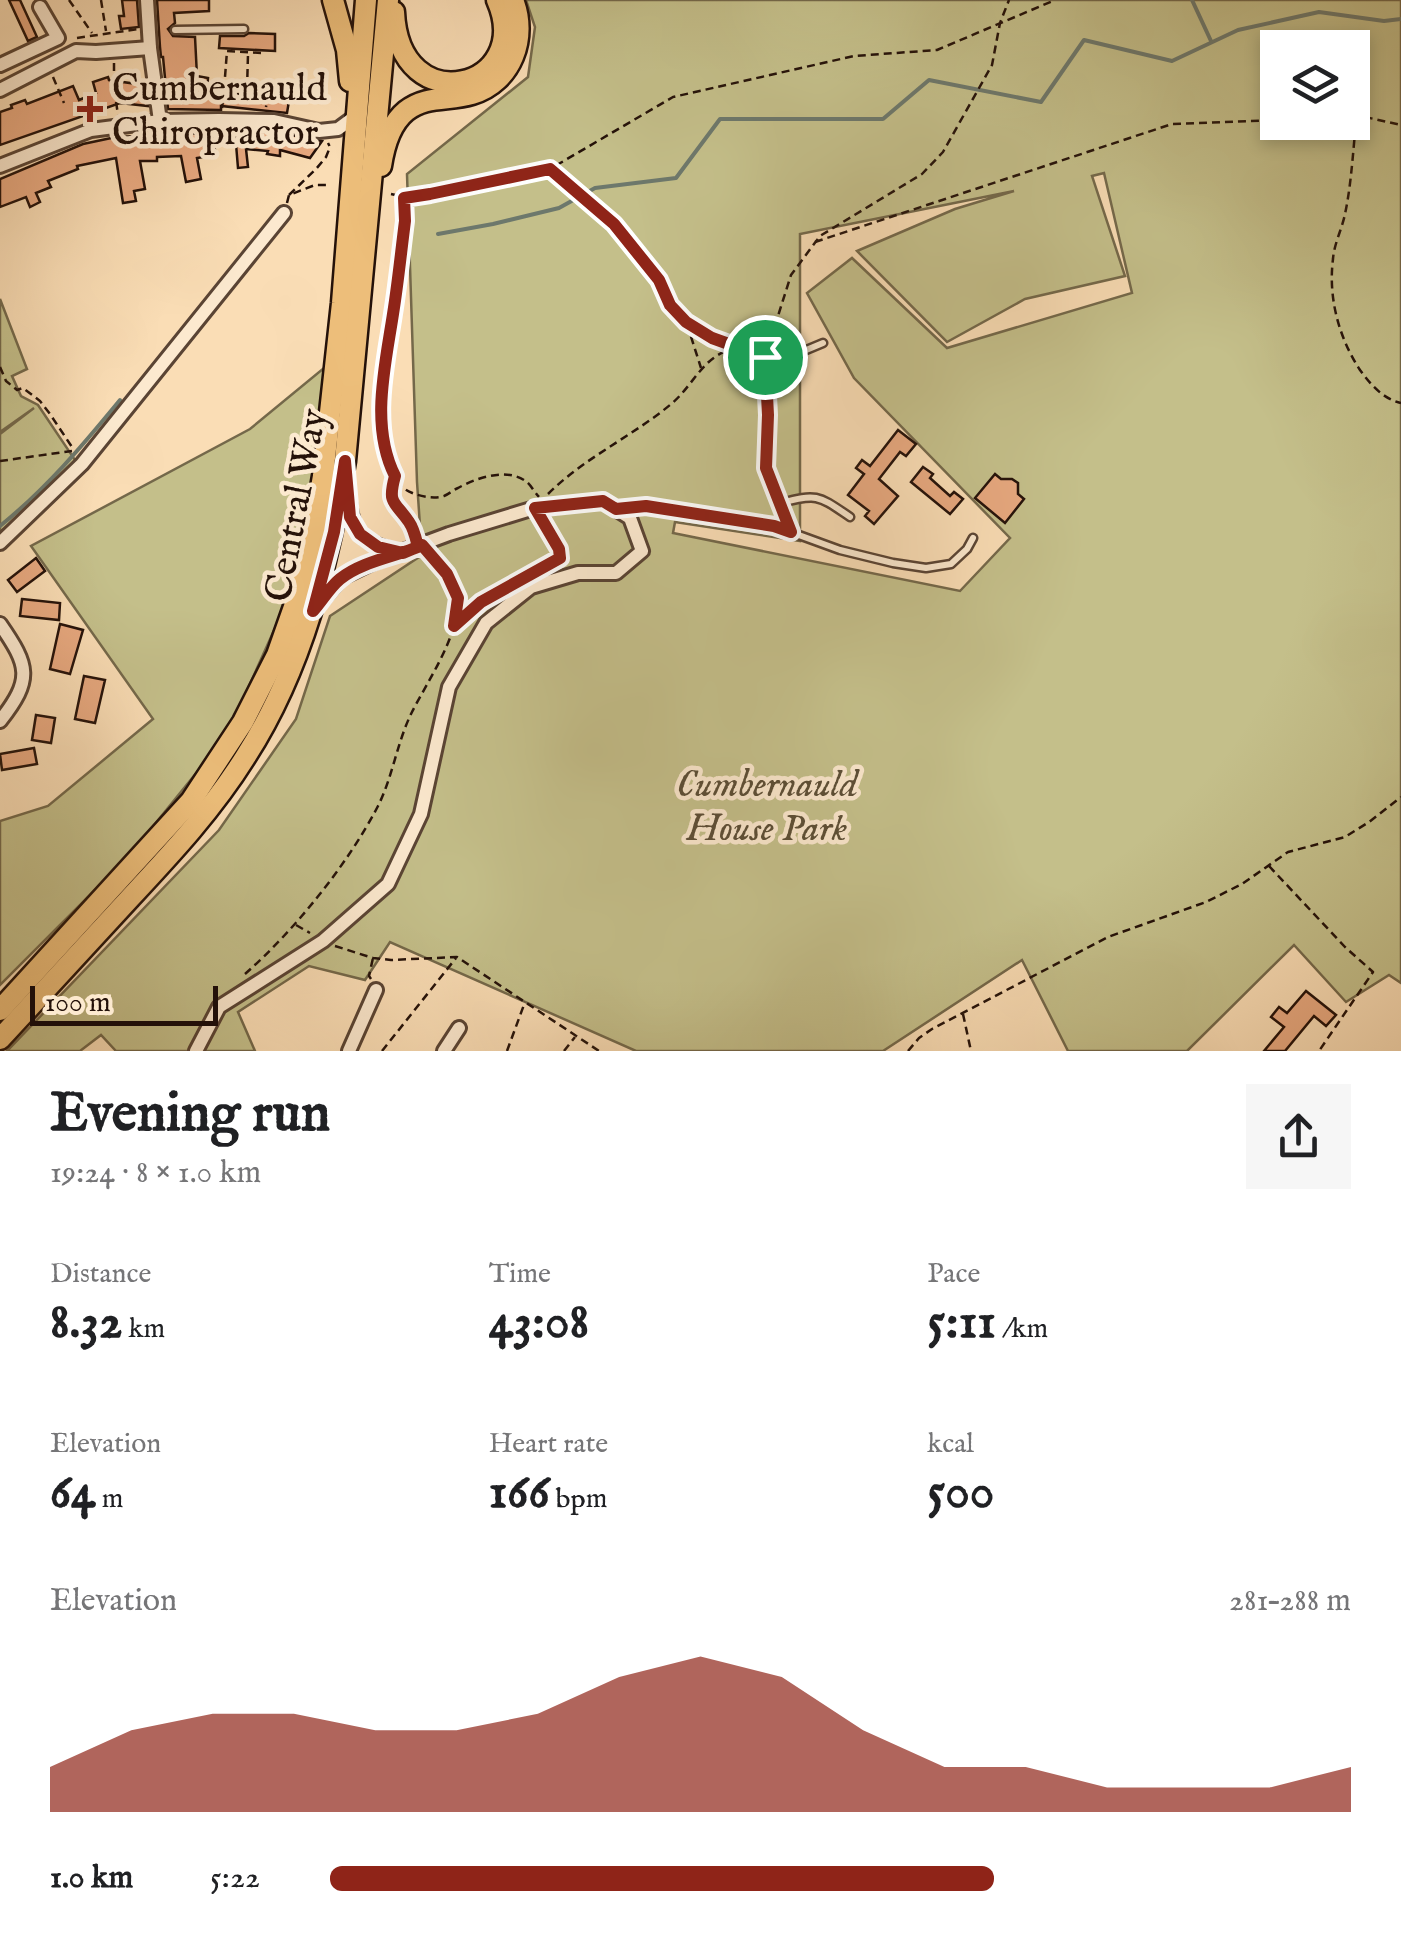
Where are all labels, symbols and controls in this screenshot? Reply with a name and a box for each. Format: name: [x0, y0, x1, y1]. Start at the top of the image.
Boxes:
map controls: [1260, 30, 1370, 140]
button: layers: [1260, 30, 1370, 140]
place label: Cumbernauld Chiropractor: [112, 66, 327, 158]
marker: Cumbernauld Chiropractor: [77, 96, 103, 122]
pin: [723, 315, 808, 400]
icon: arrive: [738, 330, 793, 385]
street label: Central Way: [256, 405, 340, 606]
park label: Cumbernauld House Park: [676, 762, 860, 854]
scale bar: [30, 981, 218, 1026]
text: 100 m: [45, 986, 111, 1021]
text: Evening run: [50, 1080, 330, 1150]
button: share: [1246, 1084, 1351, 1189]
text: 19:24 · 8 × 1.0 km: [50, 1153, 261, 1194]
text: Distance: [50, 1257, 151, 1292]
text: Time: [489, 1257, 551, 1292]
text: Pace: [927, 1257, 980, 1292]
text: 8.32: [50, 1292, 122, 1355]
text: 43:08: [489, 1292, 589, 1355]
text: 5:11: [927, 1292, 996, 1355]
text: km: [122, 1312, 165, 1347]
text: /km: [996, 1312, 1048, 1347]
text: Elevation: [50, 1427, 161, 1462]
text: Heart rate: [489, 1427, 608, 1462]
text: kcal: [927, 1427, 974, 1462]
text: 64: [50, 1462, 96, 1525]
text: 166: [489, 1462, 549, 1525]
text: 500: [927, 1462, 994, 1525]
text: m: [96, 1482, 123, 1517]
text: bpm: [549, 1482, 607, 1517]
text: Elevation: [50, 1581, 177, 1622]
text: 281–288 m: [1229, 1581, 1351, 1622]
text: 1.0 km: [50, 1858, 133, 1899]
text: 5:22: [210, 1858, 260, 1899]

